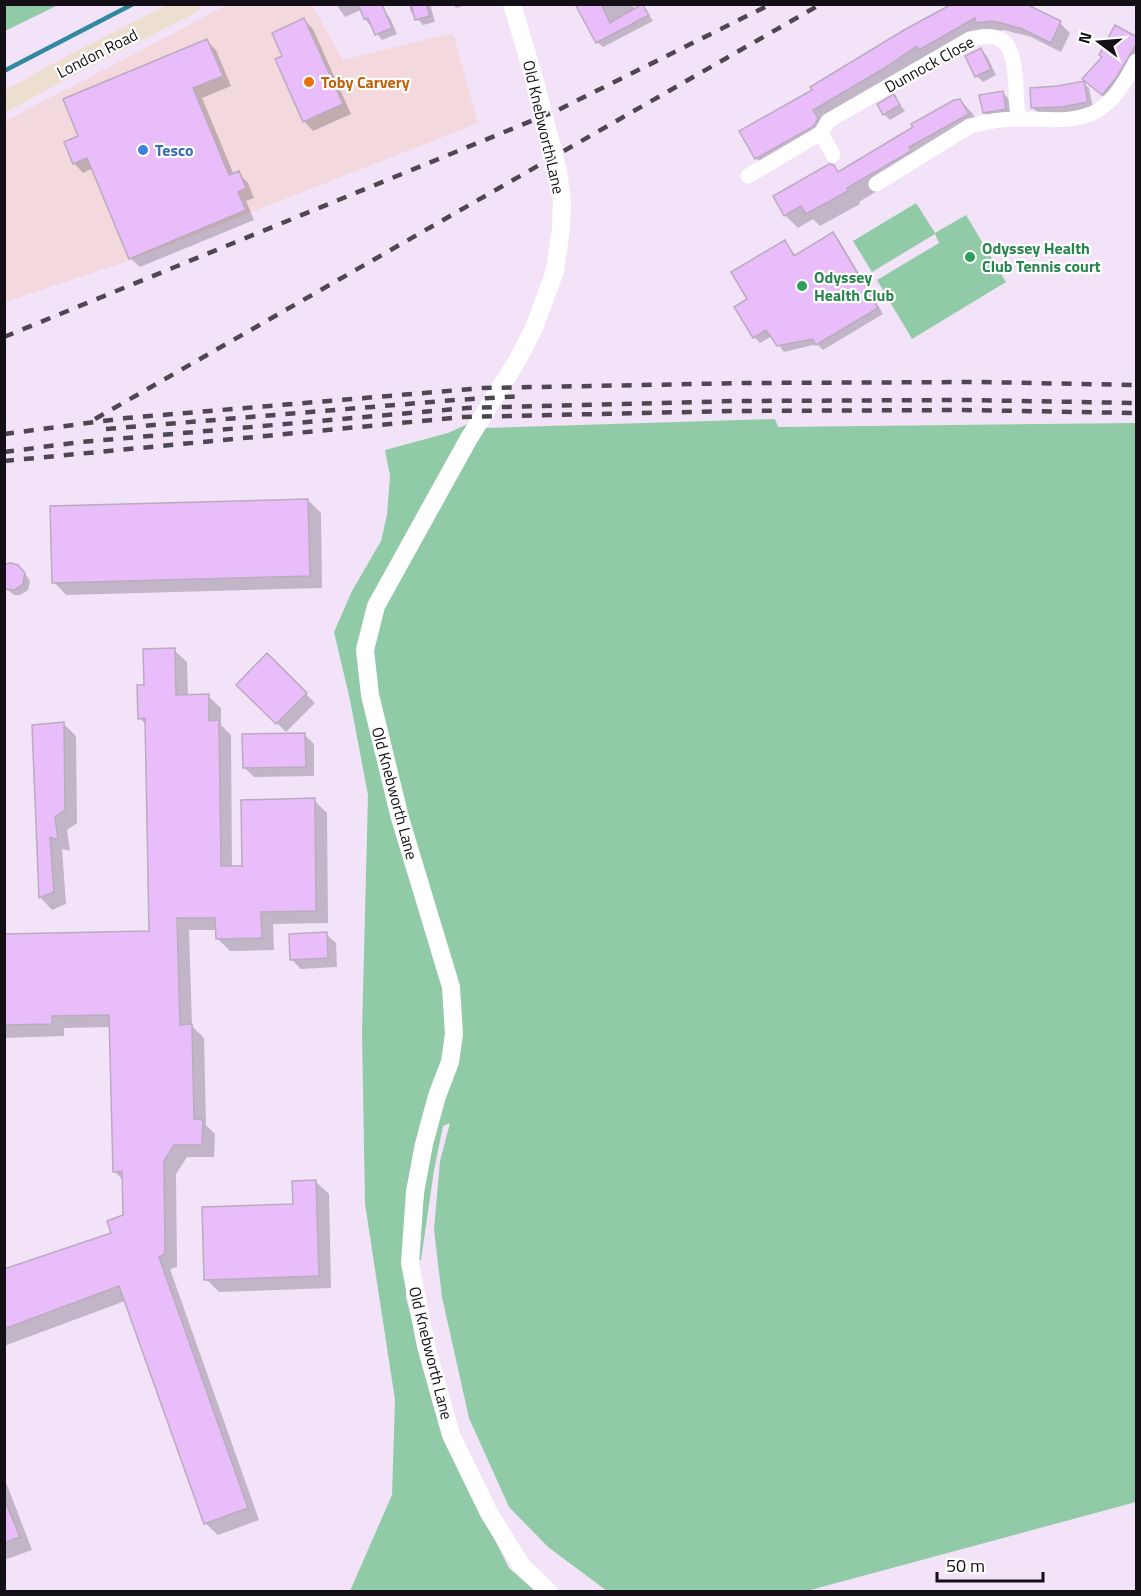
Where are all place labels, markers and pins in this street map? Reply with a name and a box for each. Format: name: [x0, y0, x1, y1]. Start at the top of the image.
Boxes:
place label: Toby Carvery: [321, 70, 410, 94]
marker: Toby Carvery: [302, 75, 316, 89]
place label: Tesco: [155, 138, 194, 162]
marker: Tesco: [136, 143, 150, 157]
place label: Odyssey Health Club Tennis court: [982, 236, 1101, 278]
marker: Odyssey Health Club Tennis court: [963, 250, 977, 264]
place label: Odyssey Health Club: [814, 265, 894, 307]
marker: Odyssey Health Club: [795, 279, 809, 293]

